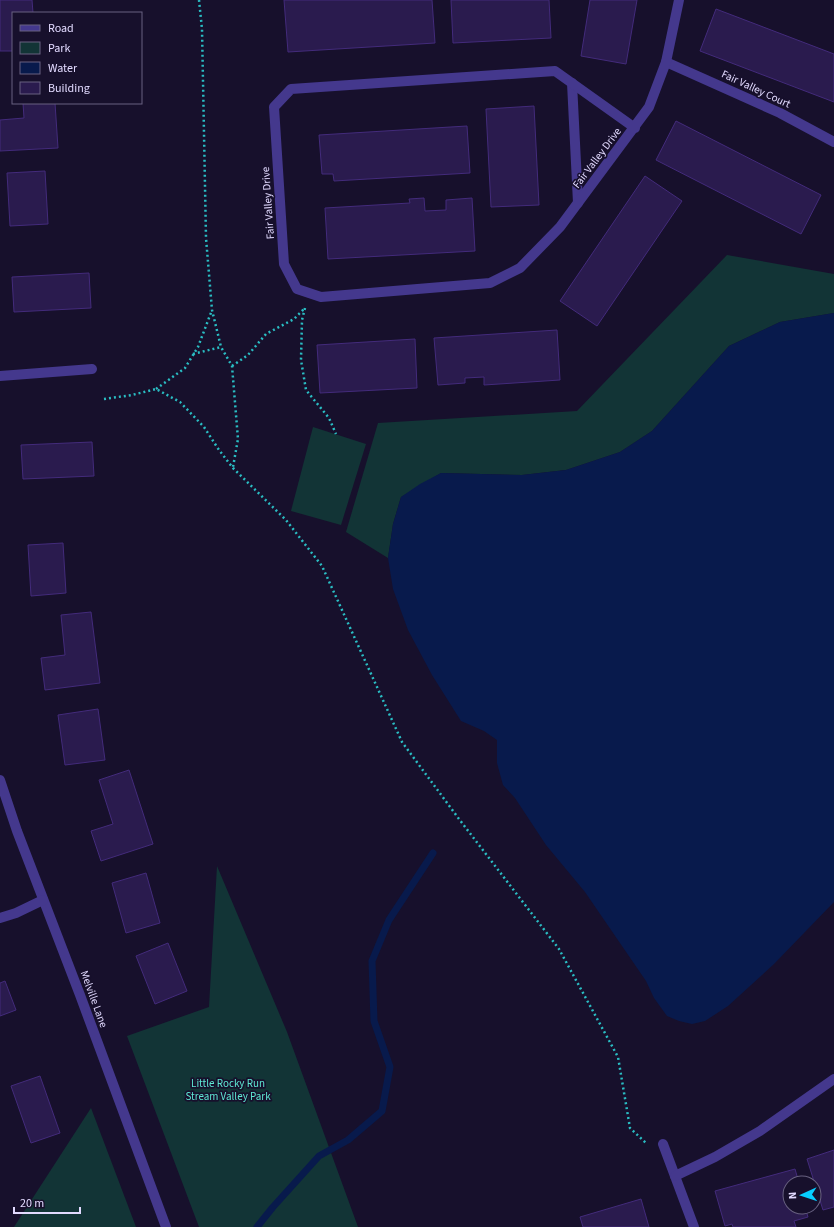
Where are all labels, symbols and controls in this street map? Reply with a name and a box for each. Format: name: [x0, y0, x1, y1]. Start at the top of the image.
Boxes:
legend: [12, 12, 142, 104]
text: Road: [48, 20, 74, 37]
text: Park: [48, 40, 70, 57]
text: Water: [48, 60, 78, 77]
street label: Fair Valley Court: [719, 66, 793, 112]
text: Building: [48, 80, 90, 97]
street label: Fair Valley Drive: [569, 124, 625, 192]
street label: Fair Valley Drive: [258, 166, 278, 240]
street label: Melville Lane: [77, 968, 111, 1030]
park label: Little Rocky Run Stream Valley Park: [185, 1076, 271, 1104]
north arrow: [782, 1175, 822, 1215]
scale bar: [14, 1189, 80, 1215]
text: N: [785, 1191, 800, 1200]
text: 20 m: [20, 1195, 44, 1212]

